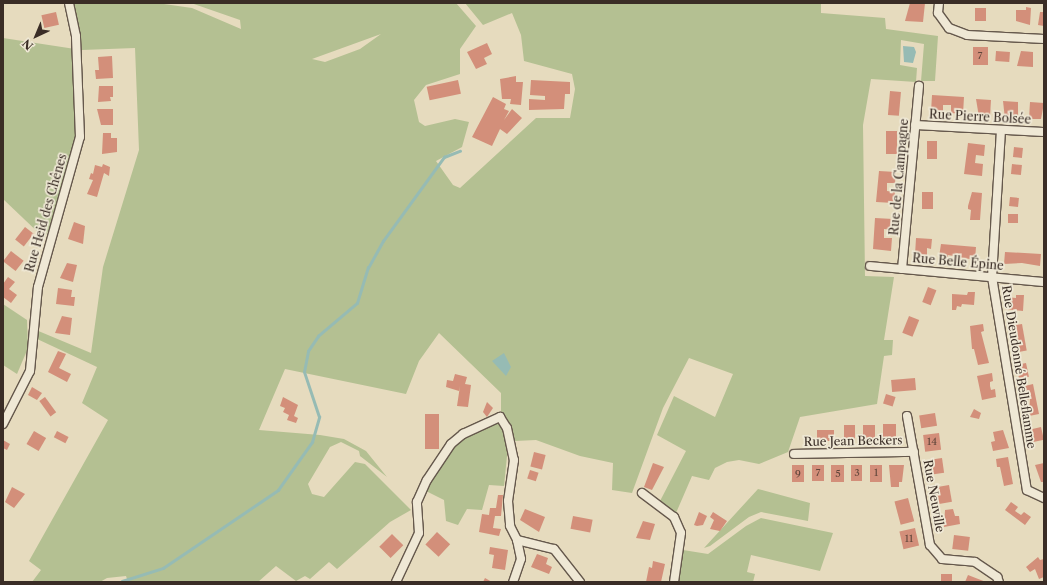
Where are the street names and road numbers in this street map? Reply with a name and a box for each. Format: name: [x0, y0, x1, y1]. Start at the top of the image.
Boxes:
street label: Rue Pierre Bolsée: [929, 107, 1031, 127]
street label: Rue de la Campagne: [887, 118, 911, 236]
street label: Rue Heid des Chênes: [22, 152, 70, 274]
street label: Rue Belle Épine: [912, 251, 1004, 273]
street label: Rue Dieudonné Belleflamme: [999, 284, 1039, 450]
street label: Rue Jean Beckers: [803, 433, 903, 449]
street label: Rue Neuville: [921, 458, 947, 534]

